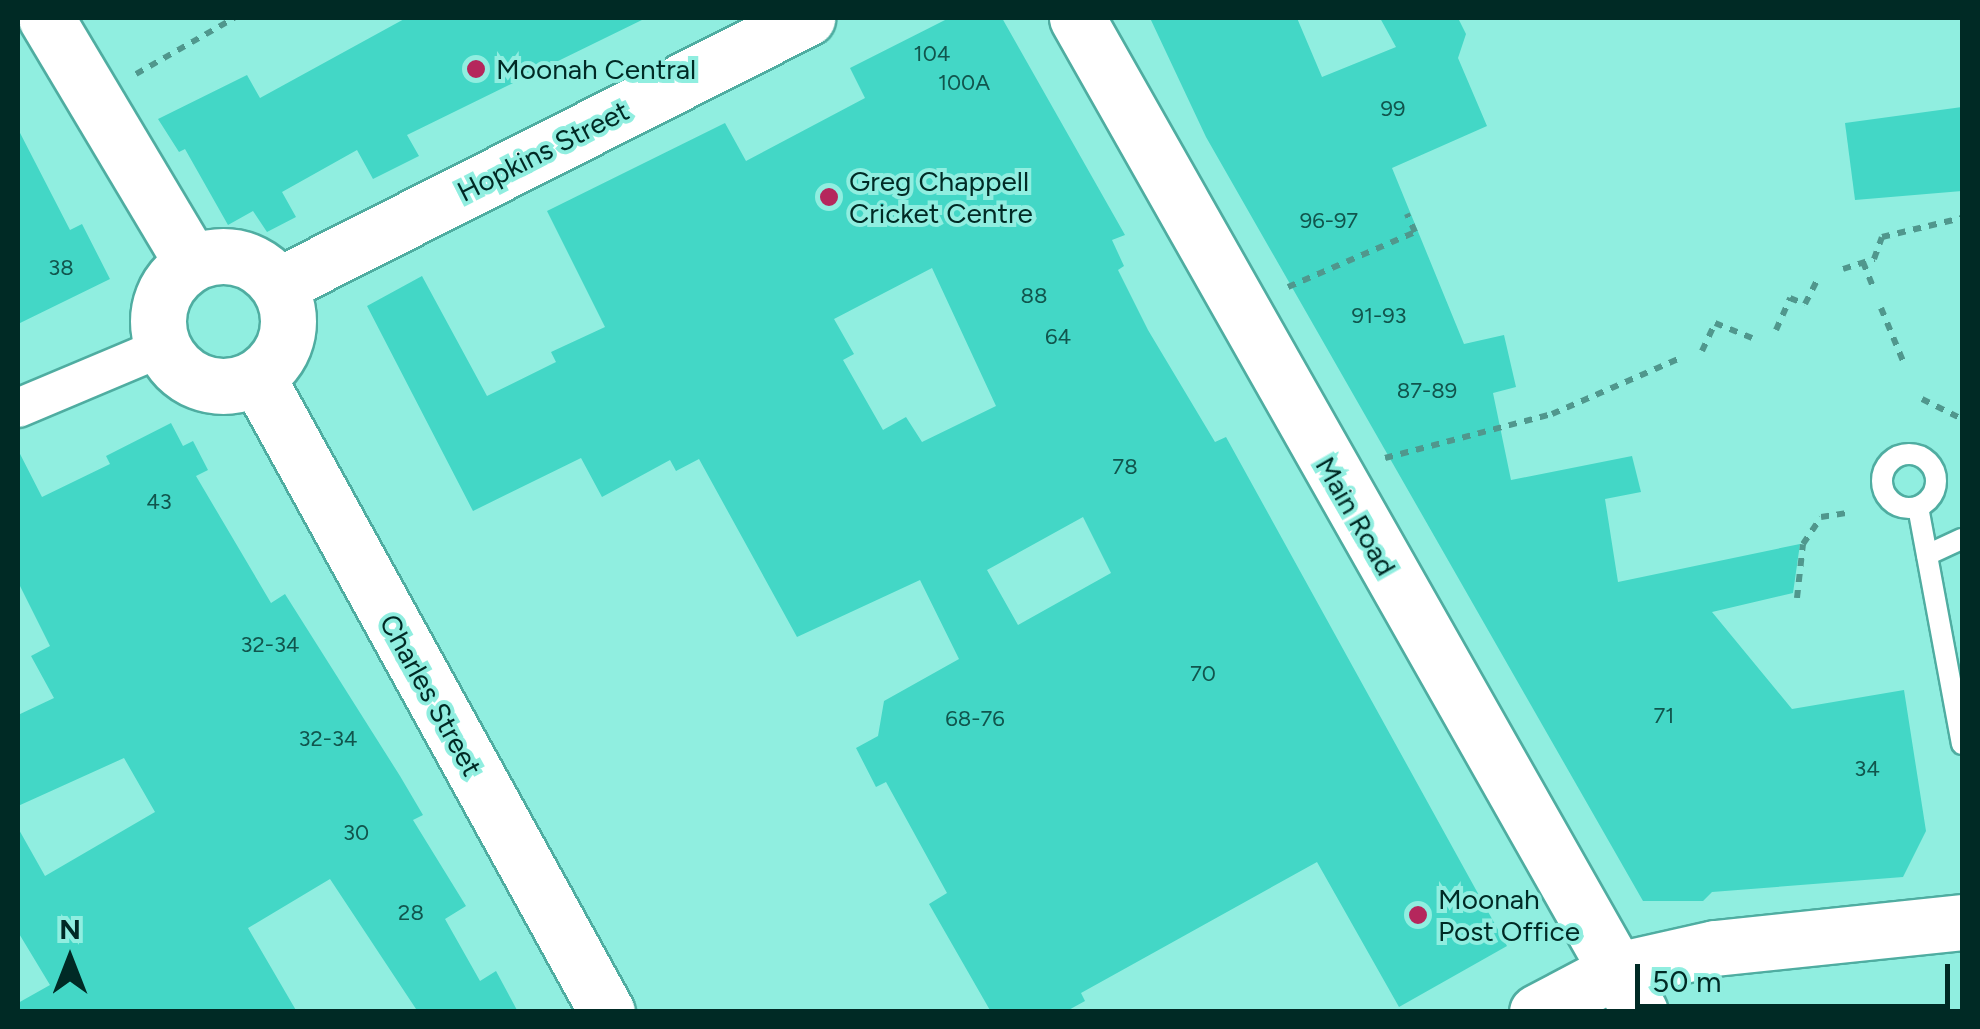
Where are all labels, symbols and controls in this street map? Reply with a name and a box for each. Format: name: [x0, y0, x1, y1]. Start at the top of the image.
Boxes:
house number: 104: [914, 41, 950, 67]
place label: Moonah Central: [496, 52, 696, 86]
marker: Moonah Central: [465, 58, 487, 80]
house number: 100A: [938, 70, 990, 96]
street label: Hopkins Street: [452, 93, 634, 209]
house number: 99: [1381, 96, 1405, 122]
place label: Greg Chappell Cricket Centre: [849, 164, 1033, 230]
marker: Greg Chappell Cricket Centre: [818, 186, 840, 208]
house number: 96-97: [1300, 208, 1358, 234]
house number: 38: [48, 255, 74, 281]
house number: 88: [1020, 283, 1048, 309]
house number: 91-93: [1351, 303, 1407, 329]
house number: 64: [1045, 324, 1071, 350]
house number: 87-89: [1397, 378, 1457, 404]
street label: Main Road: [1309, 451, 1403, 581]
house number: 78: [1112, 454, 1138, 480]
house number: 43: [146, 489, 172, 515]
street label: Charles Street: [373, 608, 489, 782]
house number: 32-34: [240, 632, 300, 658]
house number: 70: [1190, 661, 1216, 687]
house number: 71: [1654, 703, 1674, 729]
house number: 68-76: [945, 706, 1005, 732]
house number: 32-34: [298, 726, 358, 752]
house number: 34: [1854, 756, 1880, 782]
house number: 30: [343, 820, 369, 846]
place label: Moonah Post Office: [1438, 882, 1580, 948]
house number: 28: [398, 900, 424, 926]
marker: Moonah Post Office: [1407, 904, 1429, 926]
north arrow: [20, 909, 120, 1009]
text: N: [59, 912, 81, 946]
scale bar: [1640, 944, 1955, 1006]
text: 50 m: [1652, 963, 1721, 1000]

